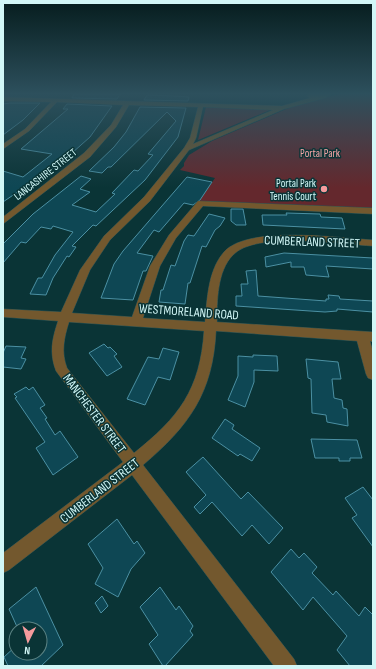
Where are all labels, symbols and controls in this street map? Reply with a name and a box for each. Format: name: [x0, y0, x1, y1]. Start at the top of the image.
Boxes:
street label: LANCASHIRE STREET: [11, 146, 80, 203]
park label: Portal Park: [300, 147, 341, 160]
place label: Portal Park Tennis Court: [270, 177, 317, 203]
marker: Portal Park Tennis Court: [319, 184, 329, 194]
street label: CUMBERLAND STREET: [264, 232, 360, 252]
street label: WESTMORELAND ROAD: [139, 301, 239, 323]
street label: MANCHESTER STREET: [59, 371, 129, 456]
street label: CUMBERLAND STREET: [57, 455, 142, 527]
north arrow: [8, 621, 48, 661]
text: N: [24, 644, 31, 657]

